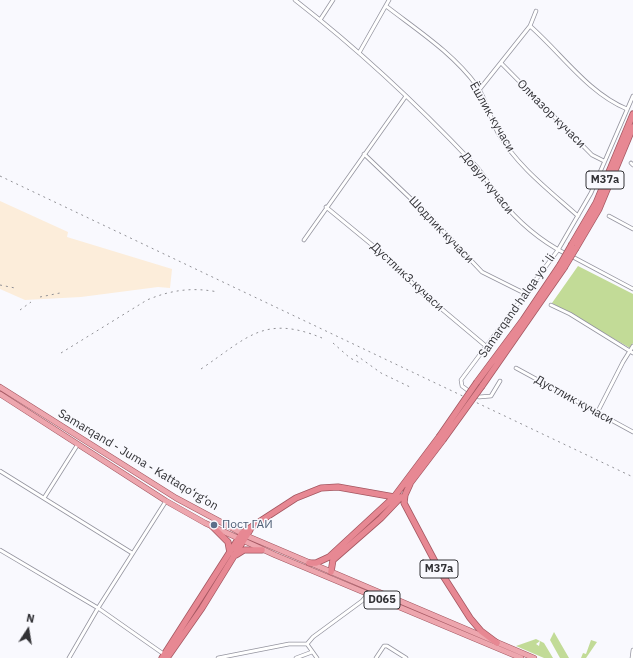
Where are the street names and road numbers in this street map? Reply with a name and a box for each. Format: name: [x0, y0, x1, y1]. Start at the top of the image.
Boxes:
street label: Олмазор кучаси: [514, 77, 588, 151]
street label: Ёшлик кучаси: [466, 79, 518, 155]
street label: Довул кучаси: [458, 149, 516, 217]
road number: M37a: [586, 171, 624, 189]
street label: Шодлик кучаси: [406, 194, 476, 266]
street label: Дустлик3 кучаси: [367, 239, 447, 315]
street label: Samarqand halqa yoʻli: [476, 251, 558, 361]
street label: Дустлик кучаси: [532, 372, 616, 428]
street label: Samarqand - Juma - Kattaqo‘rg‘on: [55, 406, 221, 514]
road number: M37a: [420, 560, 458, 578]
road number: D065: [364, 591, 400, 609]

